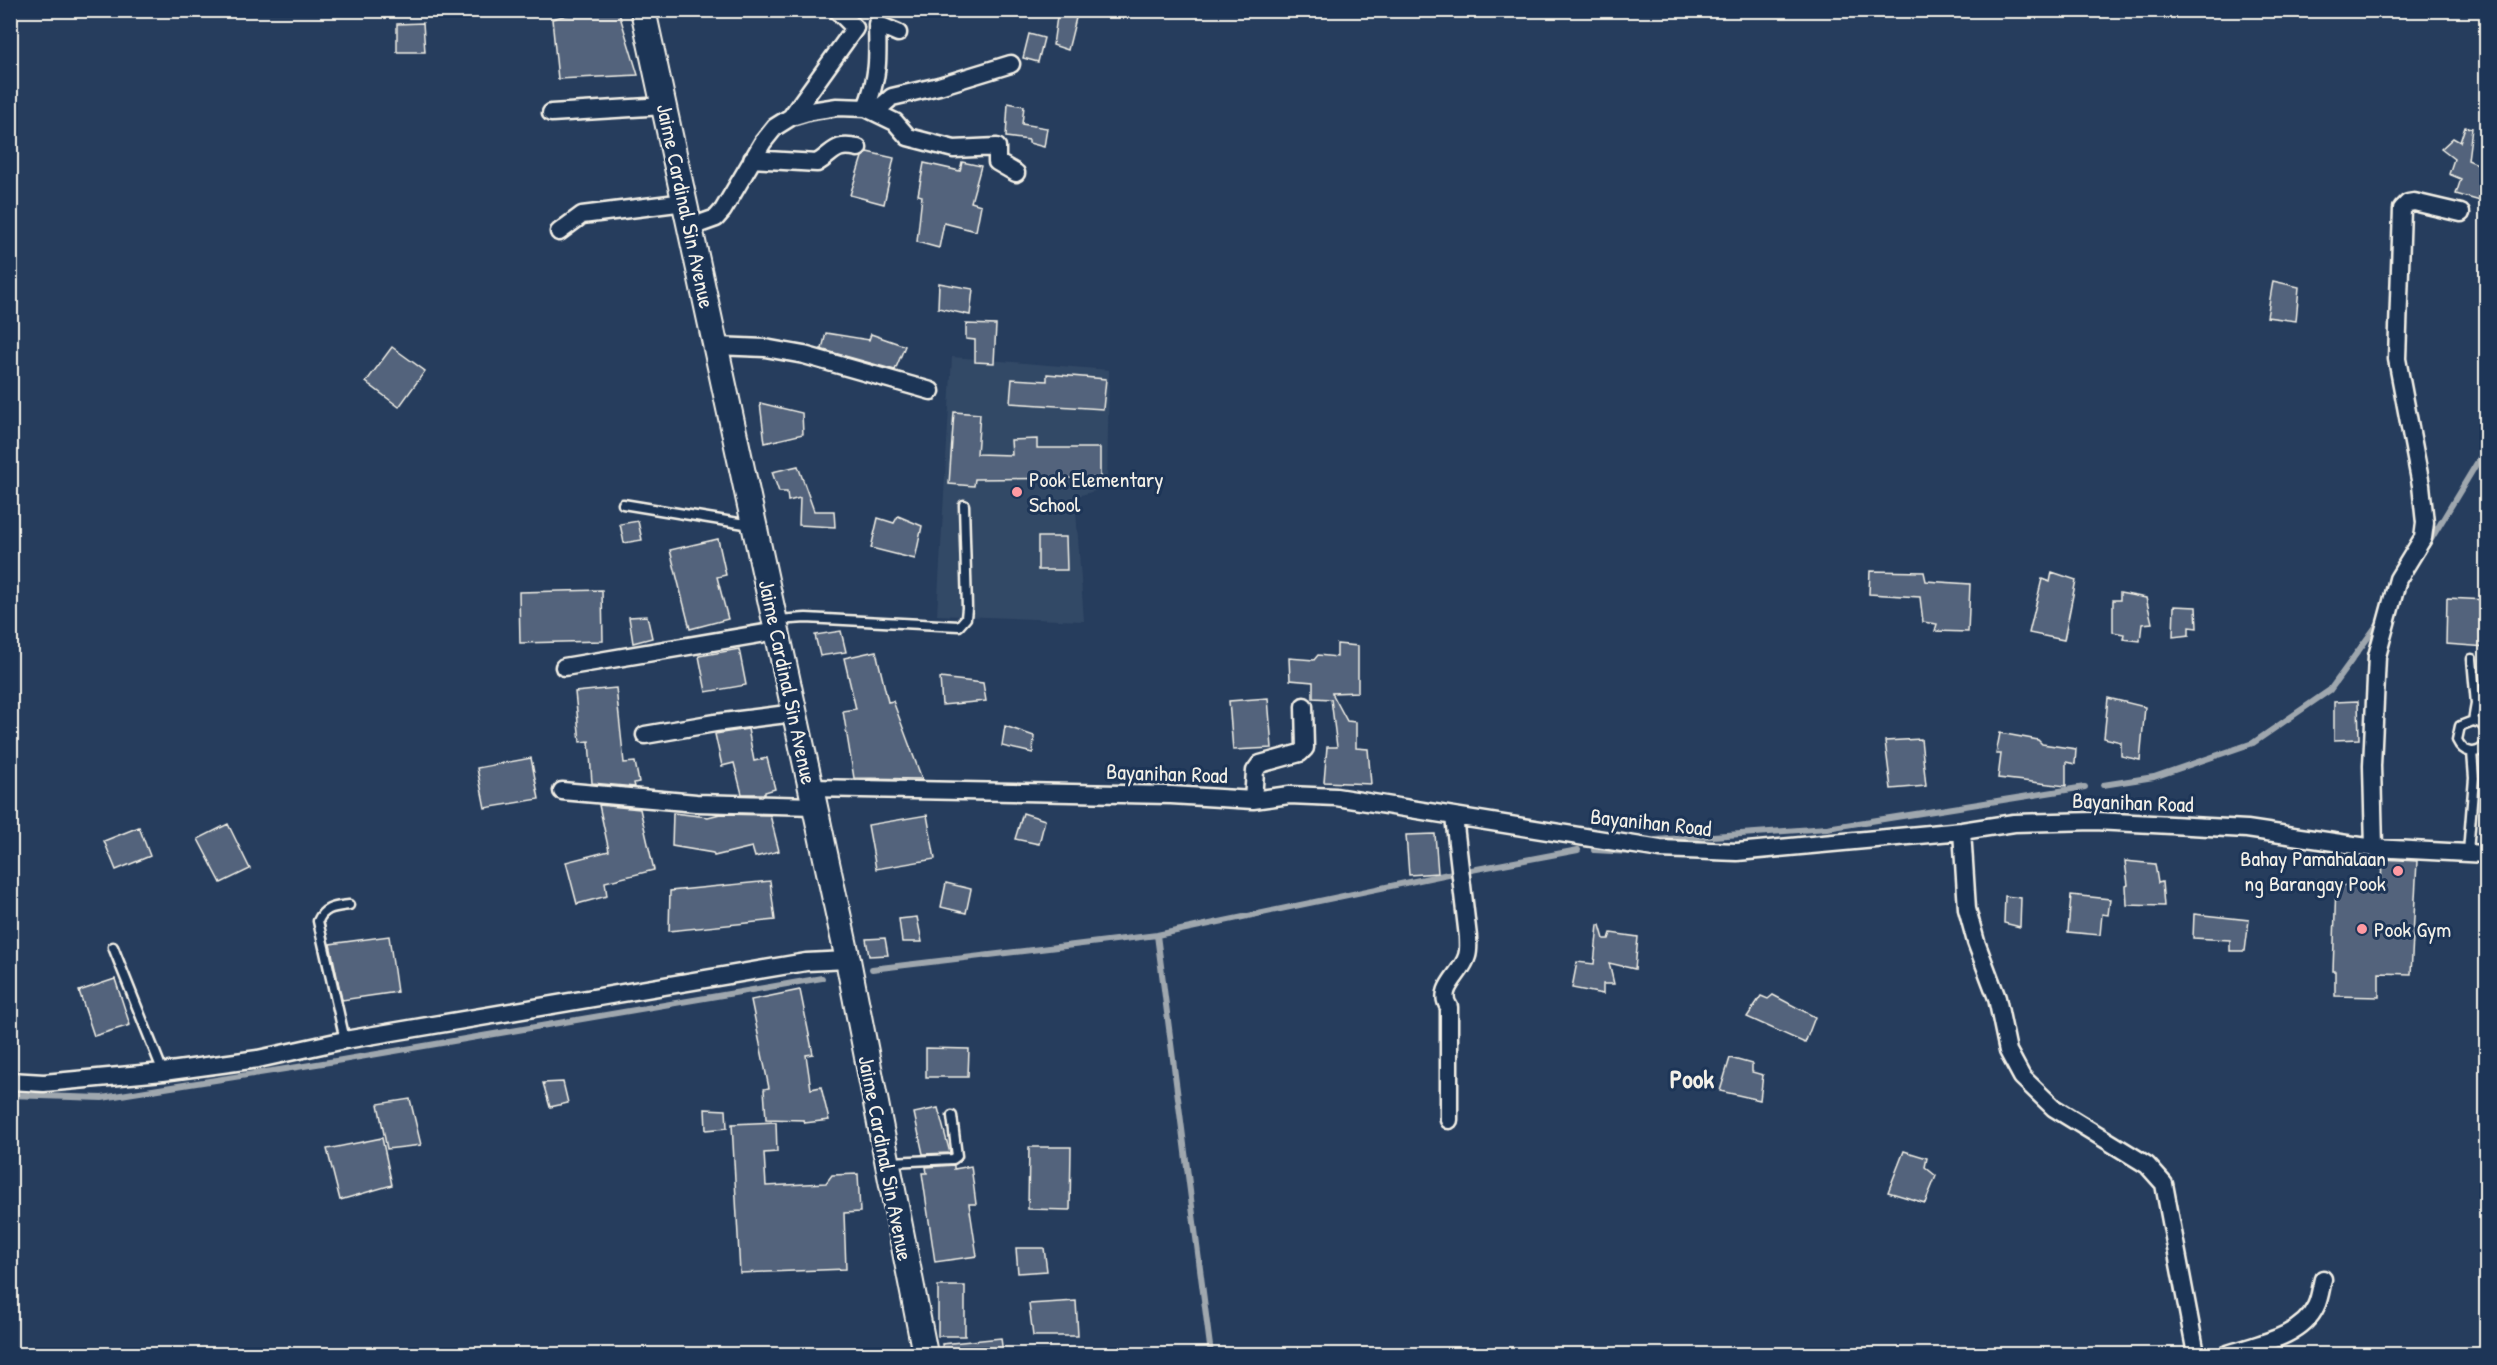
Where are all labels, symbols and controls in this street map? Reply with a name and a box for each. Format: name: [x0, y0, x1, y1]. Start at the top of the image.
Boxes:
street label: Jaime Cardinal Sin Avenue: [650, 101, 722, 311]
place label: Pook Elementary School: [1029, 464, 1163, 519]
marker: Pook Elementary School: [1010, 485, 1024, 499]
street label: Jaime Cardinal Sin Avenue: [752, 577, 824, 787]
street label: Bayanihan Road: [1106, 756, 1229, 790]
street label: Bayanihan Road: [2072, 785, 2195, 819]
street label: Bayanihan Road: [1589, 801, 1713, 843]
place label: Bahay Pamahalaan ng Barangay Pook: [2240, 843, 2386, 898]
marker: Bahay Pamahalaan ng Barangay Pook: [2391, 864, 2405, 878]
place label: Pook Gym: [2374, 914, 2451, 944]
marker: Pook Gym: [2355, 922, 2369, 936]
street label: Jaime Cardinal Sin Avenue: [851, 1053, 921, 1263]
district label: Pook: [1670, 1061, 1714, 1096]

